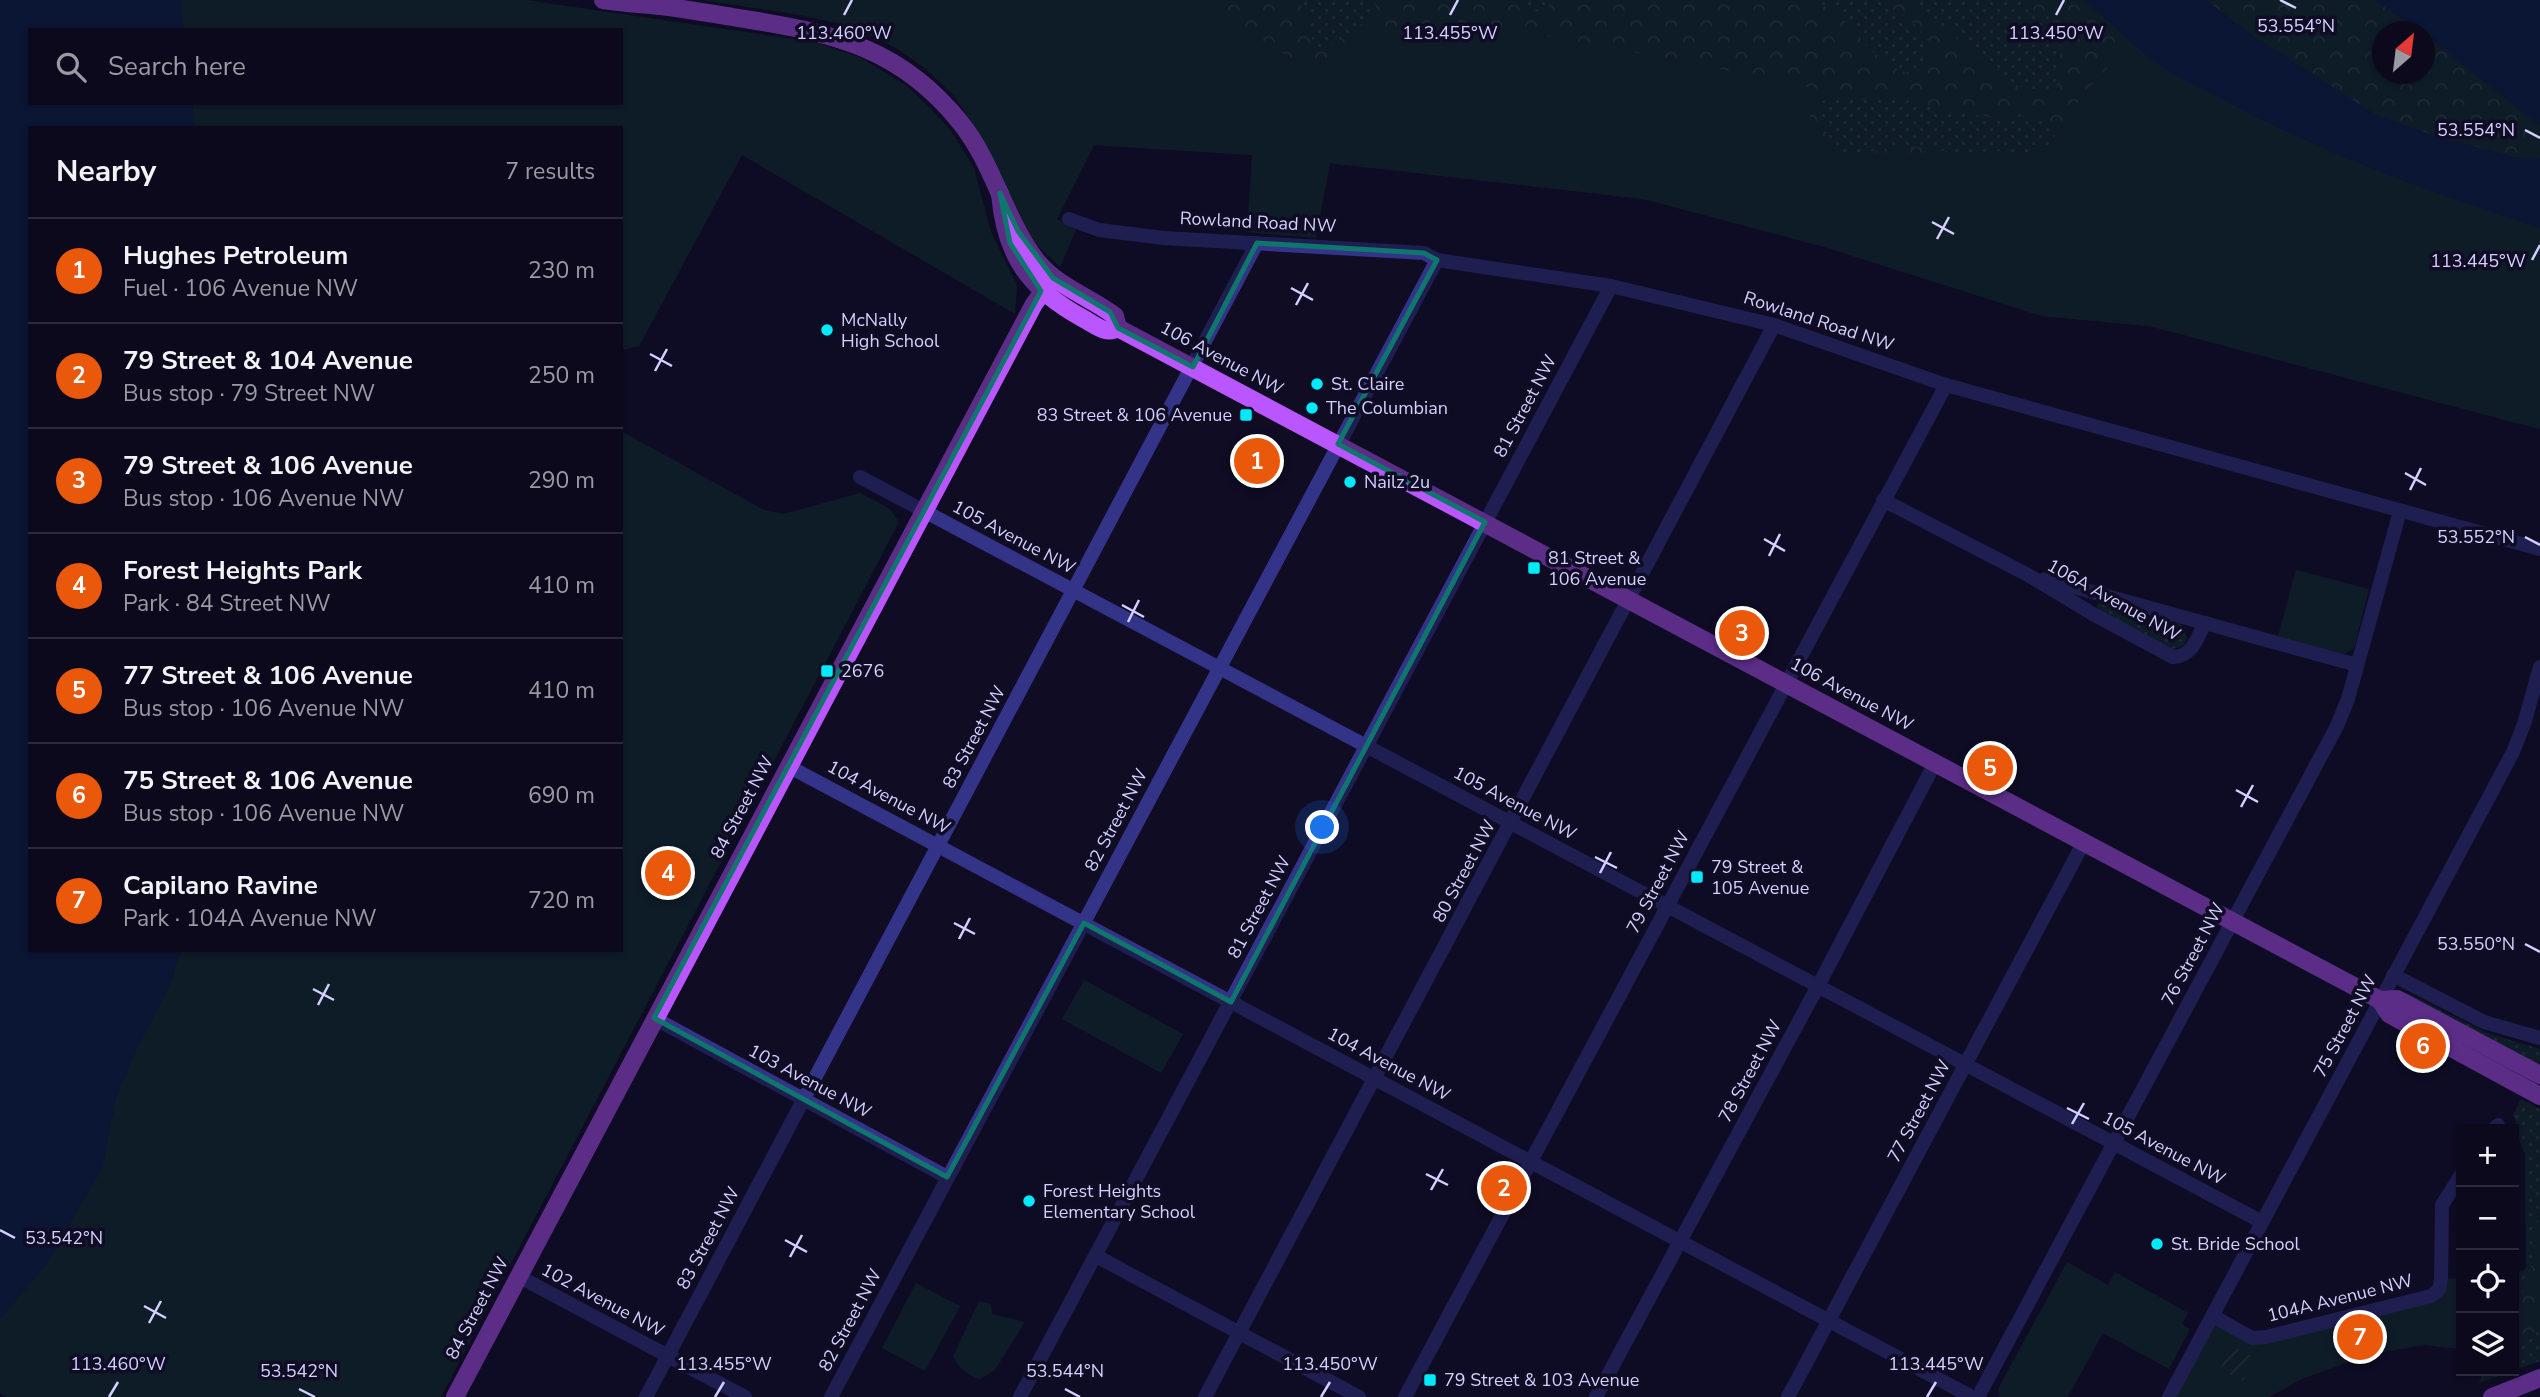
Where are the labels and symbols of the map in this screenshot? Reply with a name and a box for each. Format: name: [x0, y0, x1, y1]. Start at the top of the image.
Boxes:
text: 53.554°N: [2257, 14, 2335, 38]
text: 113.460°W: [796, 21, 892, 45]
text: 113.455°W: [1402, 21, 1498, 45]
text: 113.450°W: [2008, 21, 2104, 45]
north arrow: [2372, 21, 2435, 84]
text: 53.554°N: [2437, 118, 2515, 142]
street label: Rowland Road NW: [1179, 206, 1337, 238]
text: 113.445°W: [2430, 249, 2526, 273]
street label: Rowland Road NW: [1741, 285, 1897, 357]
place label: McNally High School: [841, 308, 940, 353]
street label: 106 Avenue NW: [1156, 315, 1288, 401]
marker: McNally High School: [819, 322, 835, 338]
street label: 81 Street NW: [1488, 350, 1562, 462]
place label: St. Claire: [1331, 372, 1404, 396]
marker: St. Claire: [1309, 376, 1325, 392]
place label: The Columbian: [1326, 396, 1448, 420]
marker: The Columbian: [1304, 400, 1320, 416]
place label: 83 Street & 106 Avenue: [1037, 403, 1232, 427]
marker: 83 Street & 106 Avenue: [1238, 407, 1254, 423]
pin: 1: [1234, 435, 1280, 487]
place label: Nailz 2u: [1364, 470, 1430, 494]
marker: Nailz 2u: [1342, 474, 1358, 490]
street label: 105 Avenue NW: [948, 494, 1080, 580]
text: 53.552°N: [2437, 525, 2515, 549]
place label: 81 Street & 106 Avenue: [1548, 546, 1646, 591]
street label: 106A Avenue NW: [2043, 553, 2185, 647]
marker: 81 Street & 106 Avenue: [1526, 560, 1542, 576]
pin: 3: [1719, 607, 1765, 659]
street label: 106 Avenue NW: [1786, 651, 1918, 737]
place label: 2676: [841, 659, 884, 683]
marker: 2676: [819, 663, 835, 679]
street label: 83 Street NW: [937, 681, 1011, 793]
pin: 5: [1967, 742, 2013, 794]
street label: 84 Street NW: [705, 751, 779, 863]
street label: 104 Avenue NW: [823, 754, 955, 840]
street label: 105 Avenue NW: [1449, 760, 1581, 846]
street label: 82 Street NW: [1079, 764, 1153, 876]
your location: [1305, 810, 1339, 844]
street label: 80 Street NW: [1427, 815, 1501, 927]
street label: 79 Street NW: [1621, 826, 1695, 938]
pin: 4: [645, 847, 691, 899]
street label: 81 Street NW: [1222, 851, 1296, 963]
place label: 79 Street & 105 Avenue: [1711, 855, 1809, 900]
marker: 79 Street & 105 Avenue: [1689, 869, 1705, 885]
street label: 76 Street NW: [2156, 898, 2230, 1010]
text: 53.550°N: [2437, 932, 2515, 956]
street label: 75 Street NW: [2308, 970, 2382, 1082]
street label: 78 Street NW: [1713, 1015, 1787, 1127]
pin: 6: [2400, 1020, 2446, 1072]
street label: 104 Avenue NW: [1323, 1021, 1455, 1107]
street label: 103 Avenue NW: [744, 1038, 876, 1124]
street label: 77 Street NW: [1882, 1055, 1956, 1167]
street label: 105 Avenue NW: [2098, 1105, 2230, 1191]
pin: 2: [1481, 1162, 1527, 1214]
place label: Forest Heights Elementary School: [1043, 1179, 1196, 1224]
street label: 83 Street NW: [671, 1182, 745, 1294]
marker: Forest Heights Elementary School: [1021, 1193, 1037, 1209]
text: 53.542°N: [25, 1226, 103, 1250]
place label: St. Bride School: [2171, 1232, 2300, 1256]
marker: St. Bride School: [2149, 1236, 2165, 1252]
street label: 84 Street NW: [440, 1252, 514, 1364]
street label: 102 Avenue NW: [537, 1257, 669, 1343]
street label: 82 Street NW: [813, 1264, 887, 1376]
street label: 104A Avenue NW: [2265, 1268, 2415, 1328]
pin: 7: [2337, 1311, 2383, 1363]
text: 113.460°W: [70, 1352, 166, 1376]
text: 113.455°W: [676, 1352, 772, 1376]
text: 113.450°W: [1282, 1352, 1378, 1376]
text: 113.445°W: [1888, 1352, 1984, 1376]
text: 53.542°N: [260, 1359, 338, 1383]
text: 53.544°N: [1026, 1359, 1104, 1383]
place label: 79 Street & 103 Avenue: [1444, 1368, 1639, 1392]
marker: 79 Street & 103 Avenue: [1422, 1372, 1438, 1388]

